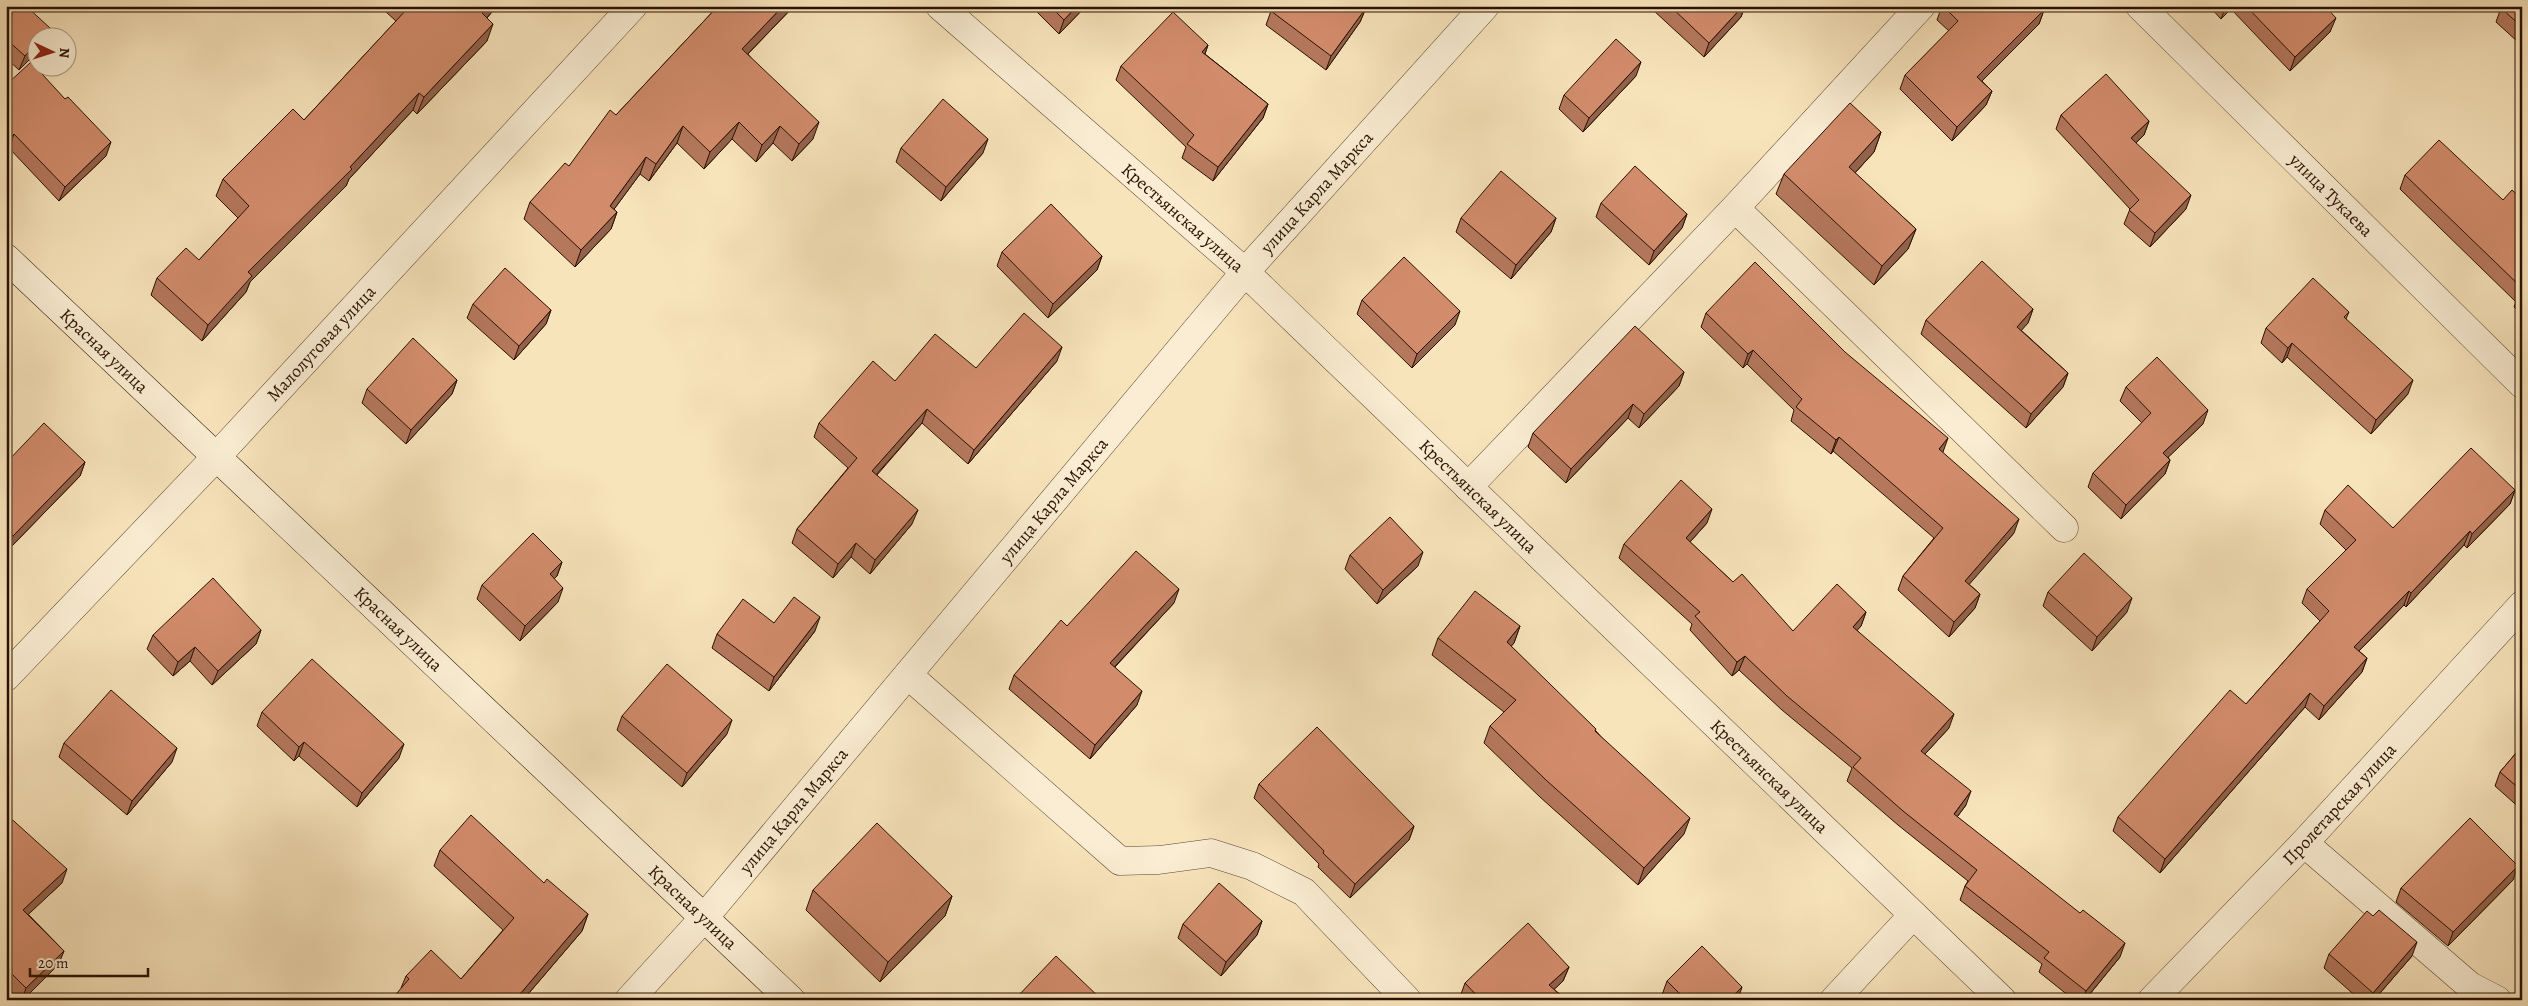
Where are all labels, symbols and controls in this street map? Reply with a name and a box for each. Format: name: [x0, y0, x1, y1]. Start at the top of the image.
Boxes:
north arrow: [28, 28, 78, 78]
text: N: [55, 47, 74, 59]
street label: улица Карла Маркса: [1255, 125, 1379, 260]
street label: улица Тукаева: [2283, 148, 2379, 243]
street label: Крестьянская улица: [1116, 158, 1250, 278]
street label: Малолуговая улица: [261, 279, 381, 407]
street label: Красная улица: [55, 303, 154, 399]
street label: улица Карла Маркса: [993, 432, 1114, 569]
street label: Крестьянская улица: [1414, 434, 1543, 559]
street label: Красная улица: [349, 581, 449, 677]
street label: Крестьянская улица: [1705, 714, 1834, 839]
street label: Пролетарская улица: [2277, 738, 2402, 870]
street label: улица Карла Маркса: [733, 742, 854, 879]
street label: Красная улица: [643, 859, 743, 955]
scale bar: [30, 946, 148, 978]
text: 20 m: [38, 953, 69, 973]

